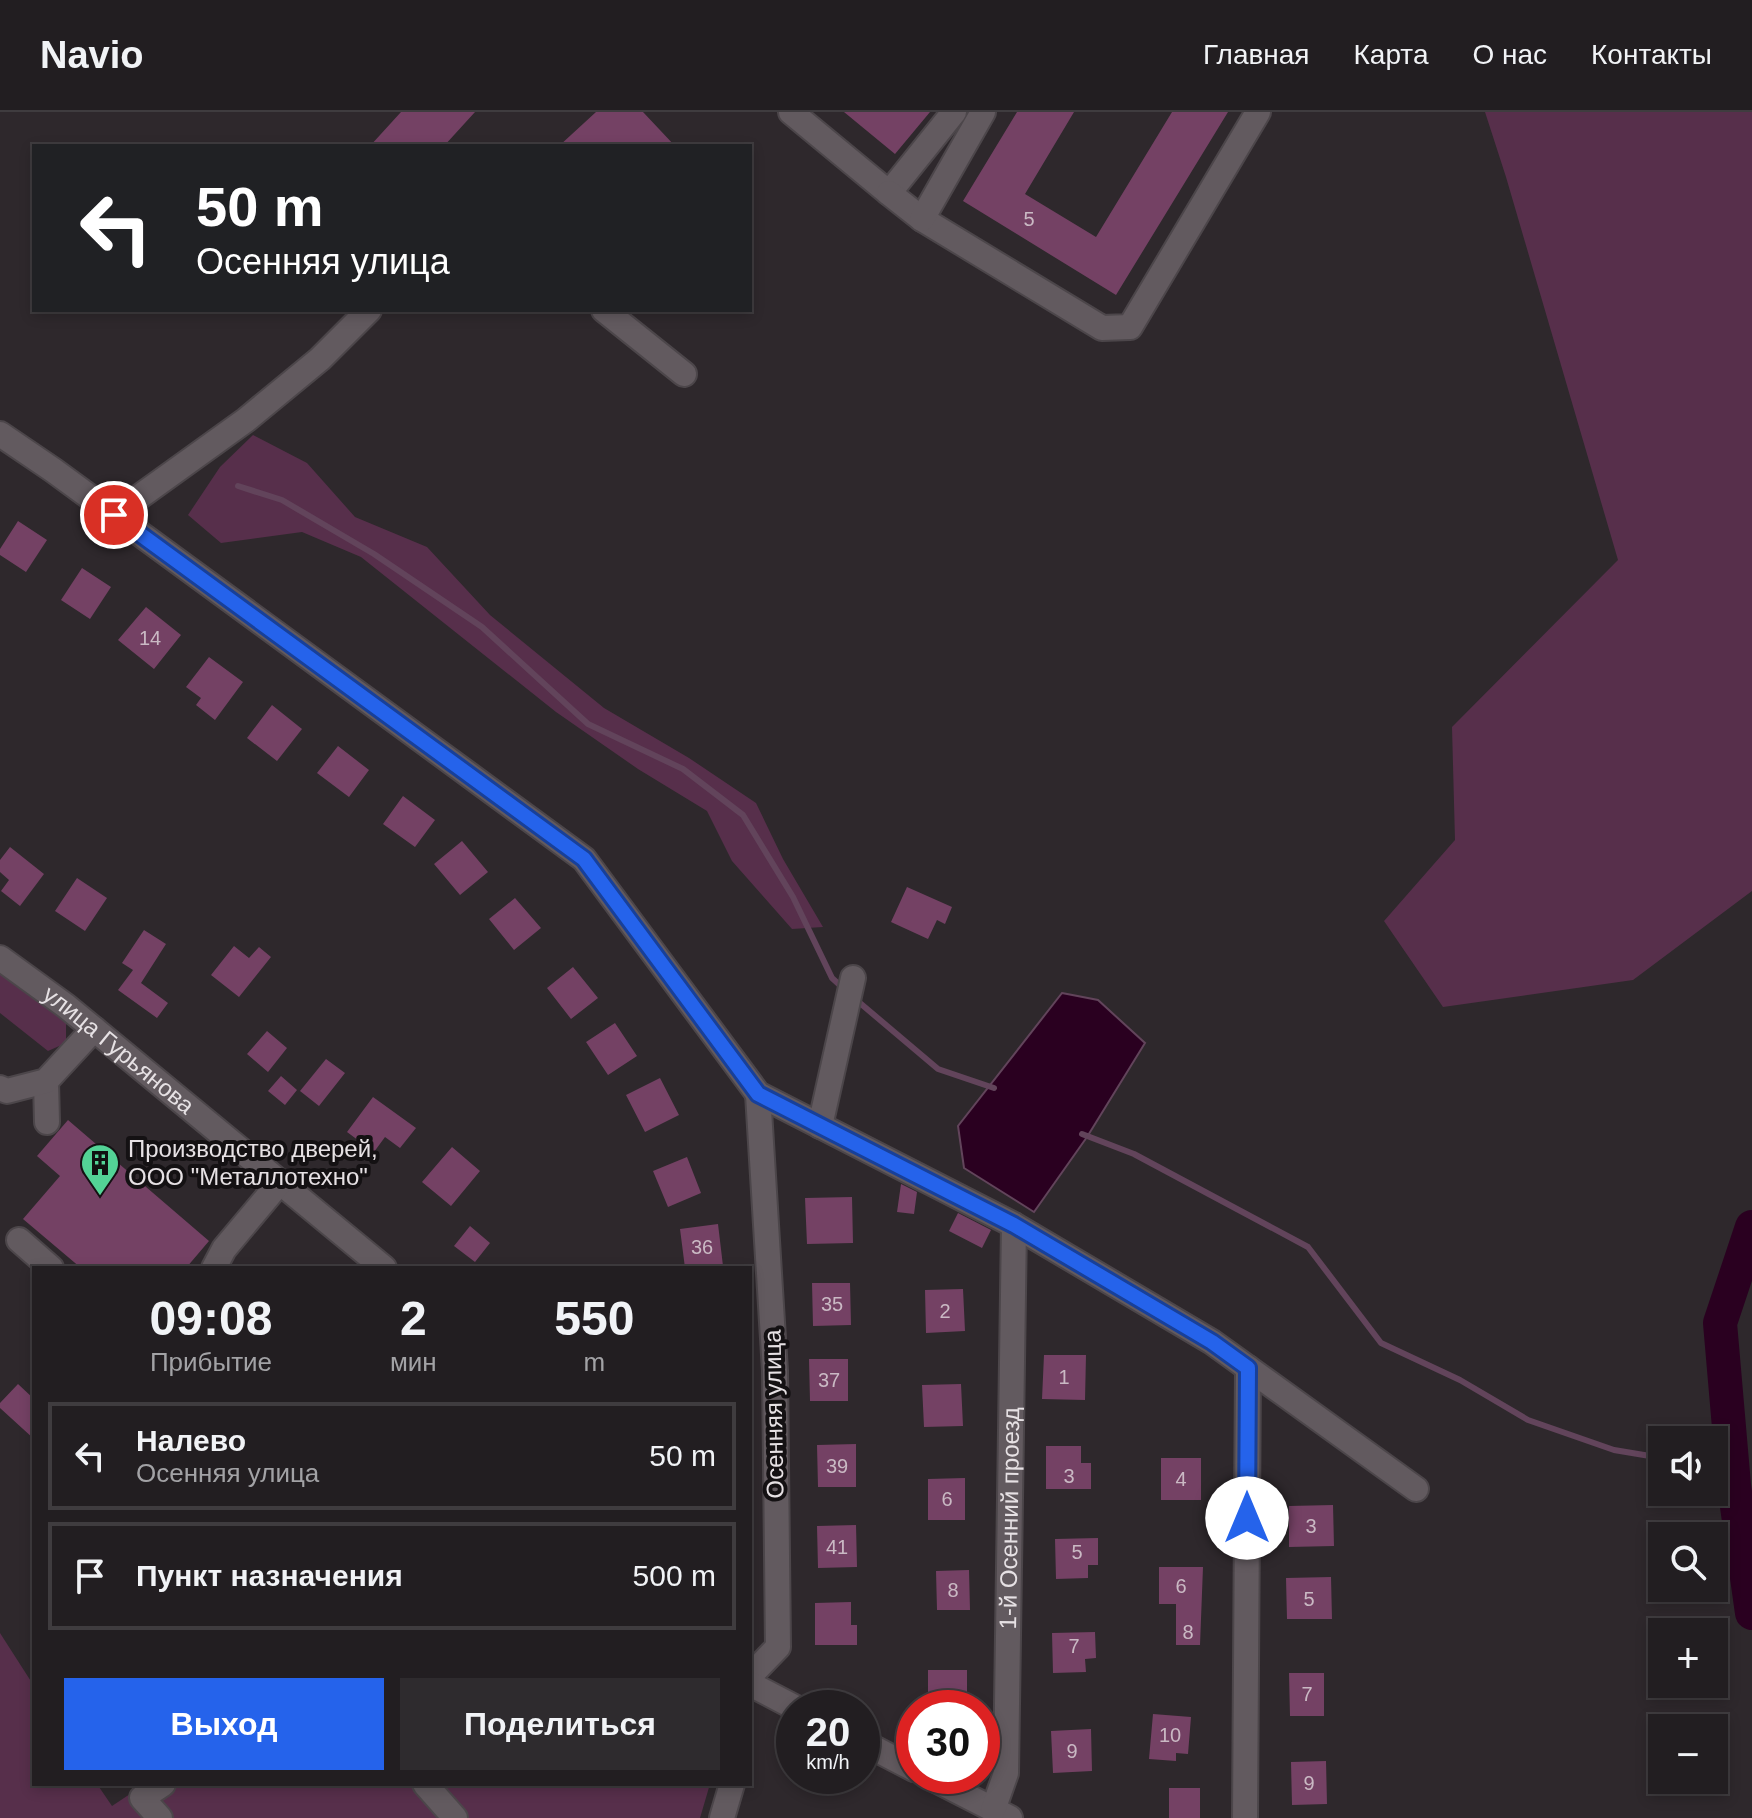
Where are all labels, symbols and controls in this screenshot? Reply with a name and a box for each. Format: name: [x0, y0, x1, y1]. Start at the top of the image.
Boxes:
text: Navio: [40, 34, 143, 76]
text: Главная: [1203, 39, 1310, 70]
text: Карта: [1354, 39, 1428, 70]
text: О нас: [1472, 39, 1547, 70]
text: Контакты: [1591, 39, 1712, 70]
text: 50 m: [196, 175, 324, 238]
icon: left: [64, 176, 168, 280]
house number: 5: [1023, 208, 1035, 230]
text: Осенняя улица: [196, 241, 450, 282]
pin: [80, 481, 148, 549]
icon: arrive: [92, 493, 136, 537]
house number: 14: [139, 627, 161, 649]
street label: улица Гурьянова: [38, 980, 200, 1119]
place label: Производство дверей, ООО "Металлотехно": [128, 1135, 378, 1190]
building icon: Производство дверей, ООО "Металлотехно": [79, 1142, 121, 1197]
house number: 36: [691, 1236, 713, 1258]
text: 09:08: [150, 1292, 272, 1345]
text: 2: [400, 1292, 427, 1345]
text: 550: [554, 1292, 634, 1345]
house number: 35: [821, 1293, 843, 1315]
house number: 2: [939, 1300, 951, 1322]
street label: Осенняя улица: [759, 1329, 788, 1499]
text: Прибытие: [150, 1347, 272, 1377]
text: мин: [390, 1347, 437, 1377]
text: m: [584, 1347, 605, 1377]
house number: 1: [1058, 1366, 1070, 1388]
house number: 37: [818, 1369, 840, 1391]
street label: 1-й Осенний проезд: [994, 1407, 1024, 1630]
text: Налево: [136, 1424, 246, 1457]
map controls: [1648, 1426, 1728, 1794]
button: sound: [1648, 1426, 1728, 1506]
icon: left: [68, 1434, 112, 1478]
text: 50 m: [649, 1439, 716, 1472]
house number: 39: [826, 1455, 848, 1477]
text: Осенняя улица: [136, 1458, 319, 1488]
house number: 3: [1063, 1465, 1075, 1487]
house number: 4: [1175, 1468, 1187, 1490]
position arrow: [1205, 1476, 1289, 1560]
house number: 6: [941, 1488, 953, 1510]
house number: 3: [1305, 1515, 1317, 1537]
button: search: [1648, 1522, 1728, 1602]
house number: 41: [826, 1536, 848, 1558]
house number: 5: [1071, 1541, 1083, 1563]
icon: arrive: [68, 1554, 112, 1598]
text: Пункт назначения: [136, 1559, 403, 1592]
text: 500 m: [633, 1559, 716, 1592]
house number: 6: [1175, 1575, 1187, 1597]
house number: 8: [947, 1579, 959, 1601]
house number: 5: [1303, 1588, 1315, 1610]
button: +: [1648, 1618, 1728, 1698]
house number: 8: [1182, 1621, 1194, 1643]
house number: 7: [1068, 1635, 1080, 1657]
button: Выход: [64, 1678, 384, 1770]
button: Поделиться: [400, 1678, 720, 1770]
house number: 7: [1301, 1683, 1313, 1705]
speed limit sign: 30: [896, 1690, 1000, 1794]
text: 20: [806, 1710, 850, 1754]
button: −: [1648, 1714, 1728, 1794]
house number: 10: [1159, 1724, 1181, 1746]
house number: 9: [1066, 1740, 1078, 1762]
text: km/h: [806, 1751, 850, 1773]
house number: 9: [1303, 1772, 1315, 1794]

